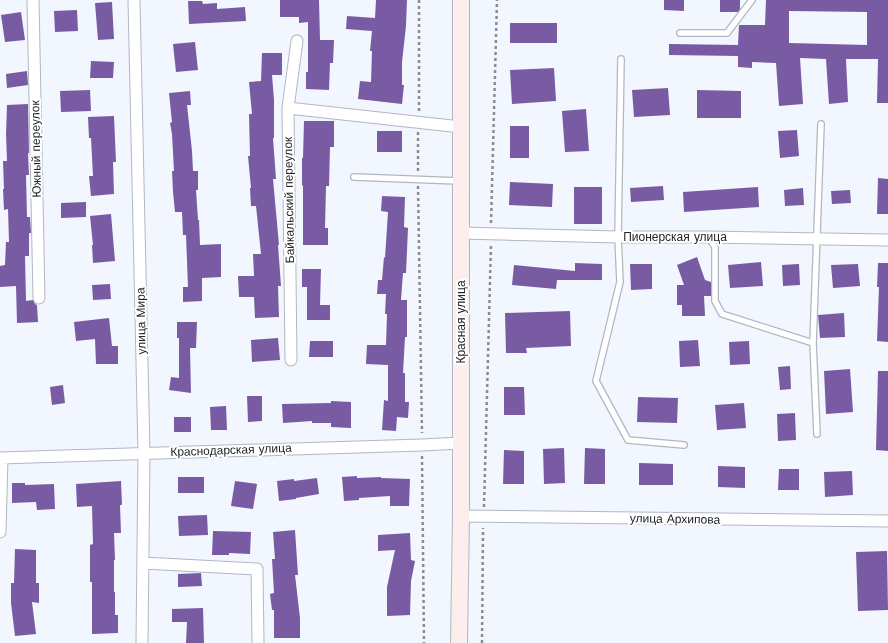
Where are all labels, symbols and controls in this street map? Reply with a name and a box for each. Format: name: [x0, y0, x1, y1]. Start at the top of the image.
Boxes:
street label: Южный переулок: [28, 99, 44, 198]
street label: Байкальский переулок: [281, 136, 297, 263]
street label: Пионерская улица: [623, 230, 727, 244]
street label: Красная улица: [454, 280, 468, 364]
street label: улица Мира: [133, 287, 149, 355]
street label: Краснодарская улица: [170, 441, 292, 459]
street label: улица Архипова: [630, 511, 721, 527]

